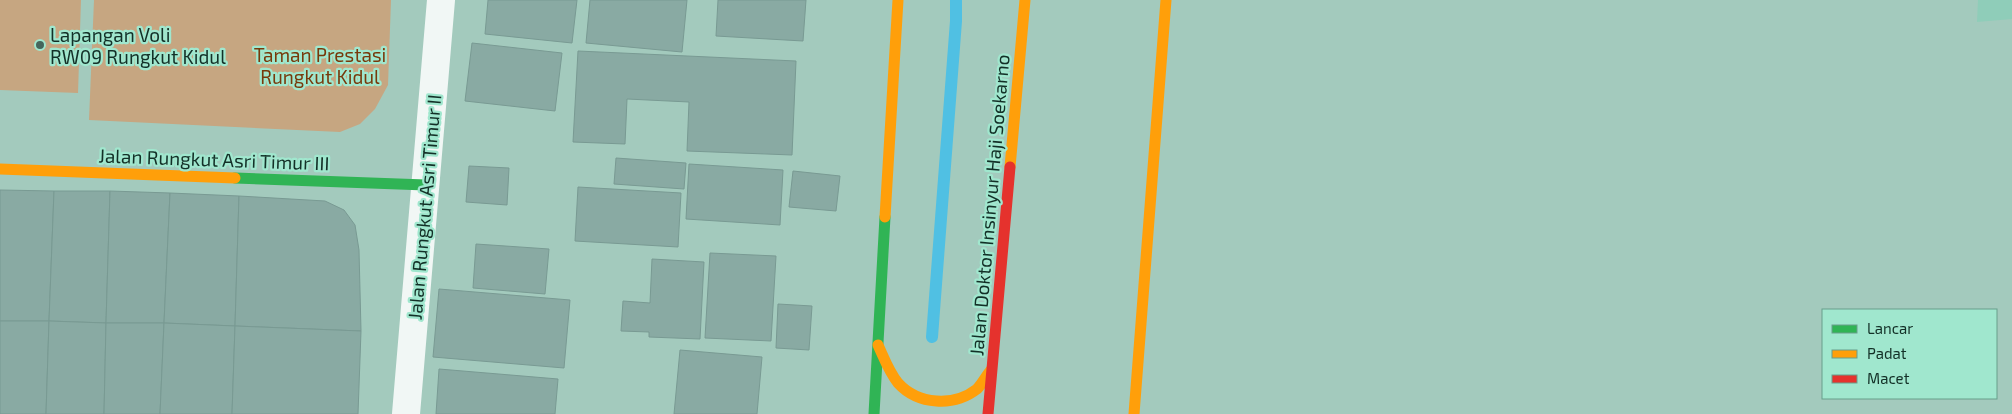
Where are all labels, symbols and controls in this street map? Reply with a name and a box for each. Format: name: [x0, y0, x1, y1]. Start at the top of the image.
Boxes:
place label: Lapangan Voli RW09 Rungkut Kidul: [50, 23, 226, 68]
marker: Lapangan Voli RW09 Rungkut Kidul: [34, 39, 46, 51]
park label: Taman Prestasi Rungkut Kidul: [254, 43, 386, 88]
street label: Jalan Doktor Insinyur Haji Soekarno: [964, 53, 1014, 357]
street label: Jalan Rungkut Asri Timur II: [403, 93, 445, 321]
street label: Jalan Rungkut Asri Timur III: [98, 143, 330, 175]
legend: [1822, 309, 1997, 399]
text: Lancar: [1867, 319, 1913, 337]
text: Padat: [1867, 344, 1907, 362]
text: Macet: [1867, 369, 1910, 387]

